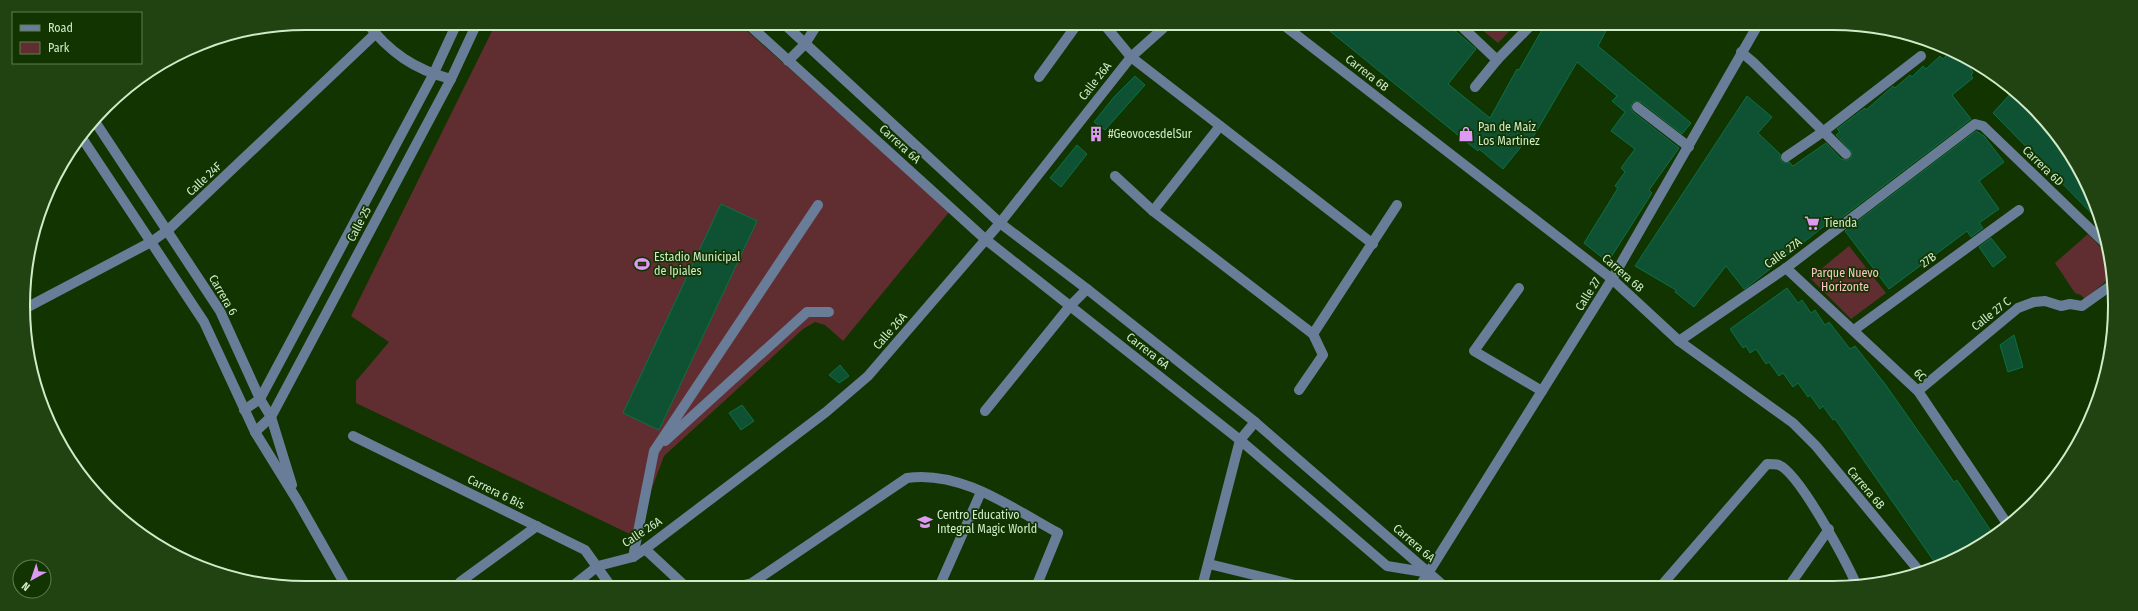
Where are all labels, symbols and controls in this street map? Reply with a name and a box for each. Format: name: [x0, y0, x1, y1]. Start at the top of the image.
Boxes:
legend: [12, 12, 142, 64]
text: Road: [48, 21, 73, 35]
text: Park: [48, 41, 70, 55]
street label: Carrera 6B: [1343, 52, 1392, 94]
street label: Calle 26A: [1076, 59, 1115, 103]
place label: Pan de Maíz Los Martinez: [1478, 120, 1540, 148]
street label: Carrera 6A: [877, 122, 924, 167]
building icon: #GeovocesdelSur: [1087, 125, 1105, 143]
shop icon: Pan de Maíz Los Martinez: [1457, 125, 1475, 143]
place label: #GeovocesdelSur: [1108, 127, 1193, 141]
street label: Carrera 6D: [2020, 143, 2066, 189]
street label: Calle 24F: [184, 159, 225, 199]
street label: Calle 25: [344, 204, 374, 244]
supermarket icon: Tienda: [1803, 214, 1821, 232]
place label: Tienda: [1824, 216, 1857, 230]
street label: Calle 27A: [1762, 234, 1805, 271]
street label: 27B: [1917, 249, 1939, 271]
place label: Estadio Municipal de Ipiales: [654, 250, 741, 278]
street label: Carrera 6B: [1599, 251, 1647, 295]
sports icon: Estadio Municipal de Ipiales: [633, 255, 651, 273]
park label: Parque Nuevo Horizonte: [1811, 266, 1879, 294]
street label: Carrera 6: [206, 272, 240, 318]
street label: Calle 27: [1572, 275, 1604, 313]
street label: Calle 27 C: [1969, 294, 2013, 334]
street label: Calle 26A: [870, 309, 910, 352]
street label: Carrera 6A: [1124, 330, 1173, 373]
street label: 6C: [1911, 366, 1929, 384]
street label: Carrera 6B: [1844, 464, 1888, 512]
street label: Carrera 6 Bis: [465, 472, 527, 512]
place label: Centro Educativo Integral Magic World: [937, 508, 1037, 536]
school or university icon: Centro Educativo Integral Magic World: [916, 513, 934, 531]
street label: Calle 26A: [620, 514, 665, 550]
street label: Carrera 6A: [1390, 521, 1438, 565]
north arrow: [12, 559, 52, 599]
text: N: [19, 579, 33, 593]

